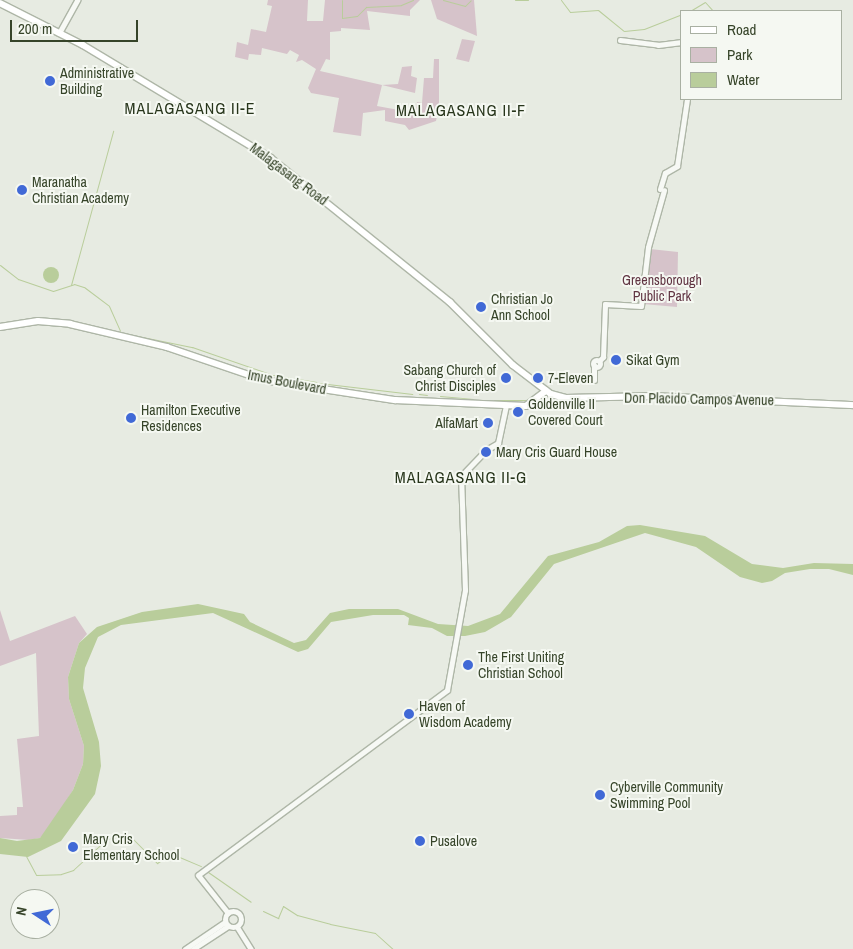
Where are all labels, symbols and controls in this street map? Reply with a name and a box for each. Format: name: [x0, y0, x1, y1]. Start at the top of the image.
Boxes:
scale bar: [12, 10, 140, 42]
legend: [680, 10, 843, 100]
text: 200 m: [18, 18, 52, 39]
text: Road: [727, 19, 756, 40]
text: Park: [727, 44, 752, 65]
place label: Administrative Building: [60, 65, 134, 98]
text: Water: [727, 69, 759, 90]
marker: Administrative Building: [44, 75, 56, 87]
district label: MALAGASANG II-E: [123, 98, 257, 118]
district label: MALAGASANG II-F: [394, 100, 528, 120]
street label: Malagasang Road: [247, 139, 331, 209]
place label: Maranatha Christian Academy: [32, 174, 130, 206]
marker: Maranatha Christian Academy: [16, 184, 28, 196]
park label: Greensborough Public Park: [622, 272, 702, 304]
place label: Christian Jo Ann School: [491, 291, 553, 324]
marker: Christian Jo Ann School: [475, 301, 487, 313]
place label: Sikat Gym: [626, 352, 680, 368]
marker: Sikat Gym: [610, 354, 622, 366]
place label: Sabang Church of Christ Disciples: [403, 362, 496, 394]
street label: Imus Boulevard: [246, 366, 328, 398]
place label: 7-Eleven: [548, 370, 593, 386]
marker: Sabang Church of Christ Disciples: [500, 372, 512, 384]
marker: 7-Eleven: [532, 372, 544, 384]
street label: Don Placido Campos Avenue: [624, 389, 774, 409]
place label: Goldenville II Covered Court: [528, 396, 603, 428]
place label: Hamilton Executive Residences: [141, 402, 241, 434]
marker: Goldenville II Covered Court: [512, 406, 524, 418]
marker: Hamilton Executive Residences: [125, 412, 137, 424]
place label: AlfaMart: [435, 415, 478, 431]
marker: AlfaMart: [482, 417, 494, 429]
place label: Mary Cris Guard House: [496, 444, 617, 460]
marker: Mary Cris Guard House: [480, 446, 492, 458]
district label: MALAGASANG II-G: [393, 467, 529, 487]
place label: The First Uniting Christian School: [478, 649, 564, 682]
marker: The First Uniting Christian School: [462, 659, 474, 671]
place label: Haven of Wisdom Academy: [419, 698, 512, 730]
marker: Haven of Wisdom Academy: [403, 708, 415, 720]
place label: Cyberville Community Swimming Pool: [610, 779, 723, 812]
marker: Cyberville Community Swimming Pool: [594, 789, 606, 801]
place label: Mary Cris Elementary School: [83, 831, 179, 864]
place label: Pusalove: [430, 833, 477, 849]
marker: Pusalove: [414, 835, 426, 847]
marker: Mary Cris Elementary School: [67, 841, 79, 853]
north arrow: [10, 889, 60, 939]
text: N: [12, 906, 31, 917]

